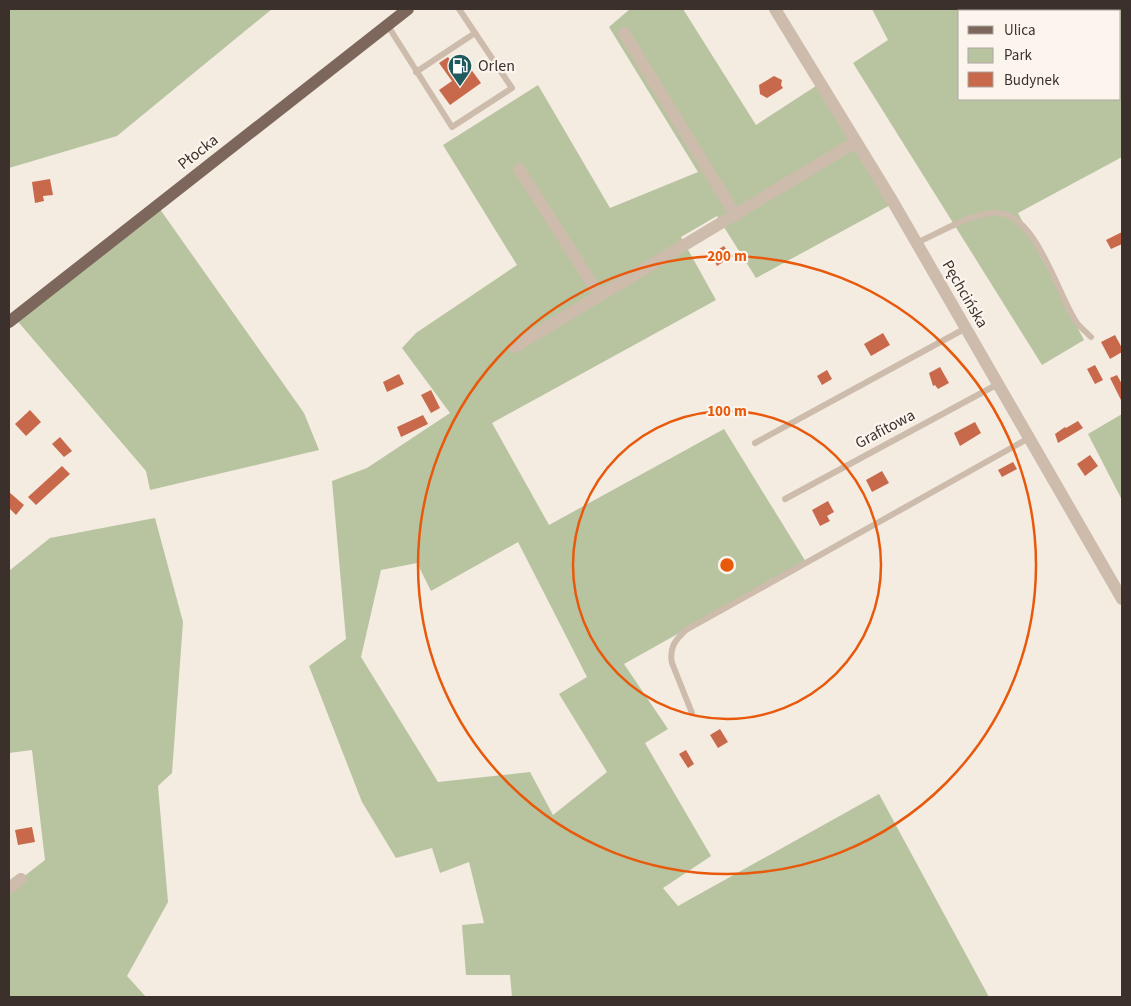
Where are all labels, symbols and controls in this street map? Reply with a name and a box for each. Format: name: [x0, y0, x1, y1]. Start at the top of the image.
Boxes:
legend: [958, 10, 1121, 100]
text: Ulica: [1004, 20, 1035, 41]
text: Park: [1004, 45, 1033, 66]
fuel station icon: Orlen: [447, 53, 473, 87]
place label: Orlen: [478, 55, 515, 77]
text: Budynek: [1004, 70, 1060, 91]
street label: Płocka: [173, 129, 223, 175]
text: 200 m: [707, 246, 747, 267]
street label: Pęchcińska: [937, 256, 993, 332]
text: 100 m: [707, 401, 747, 422]
street label: Grafitowa: [851, 404, 919, 454]
centre of rings: [718, 556, 736, 574]

